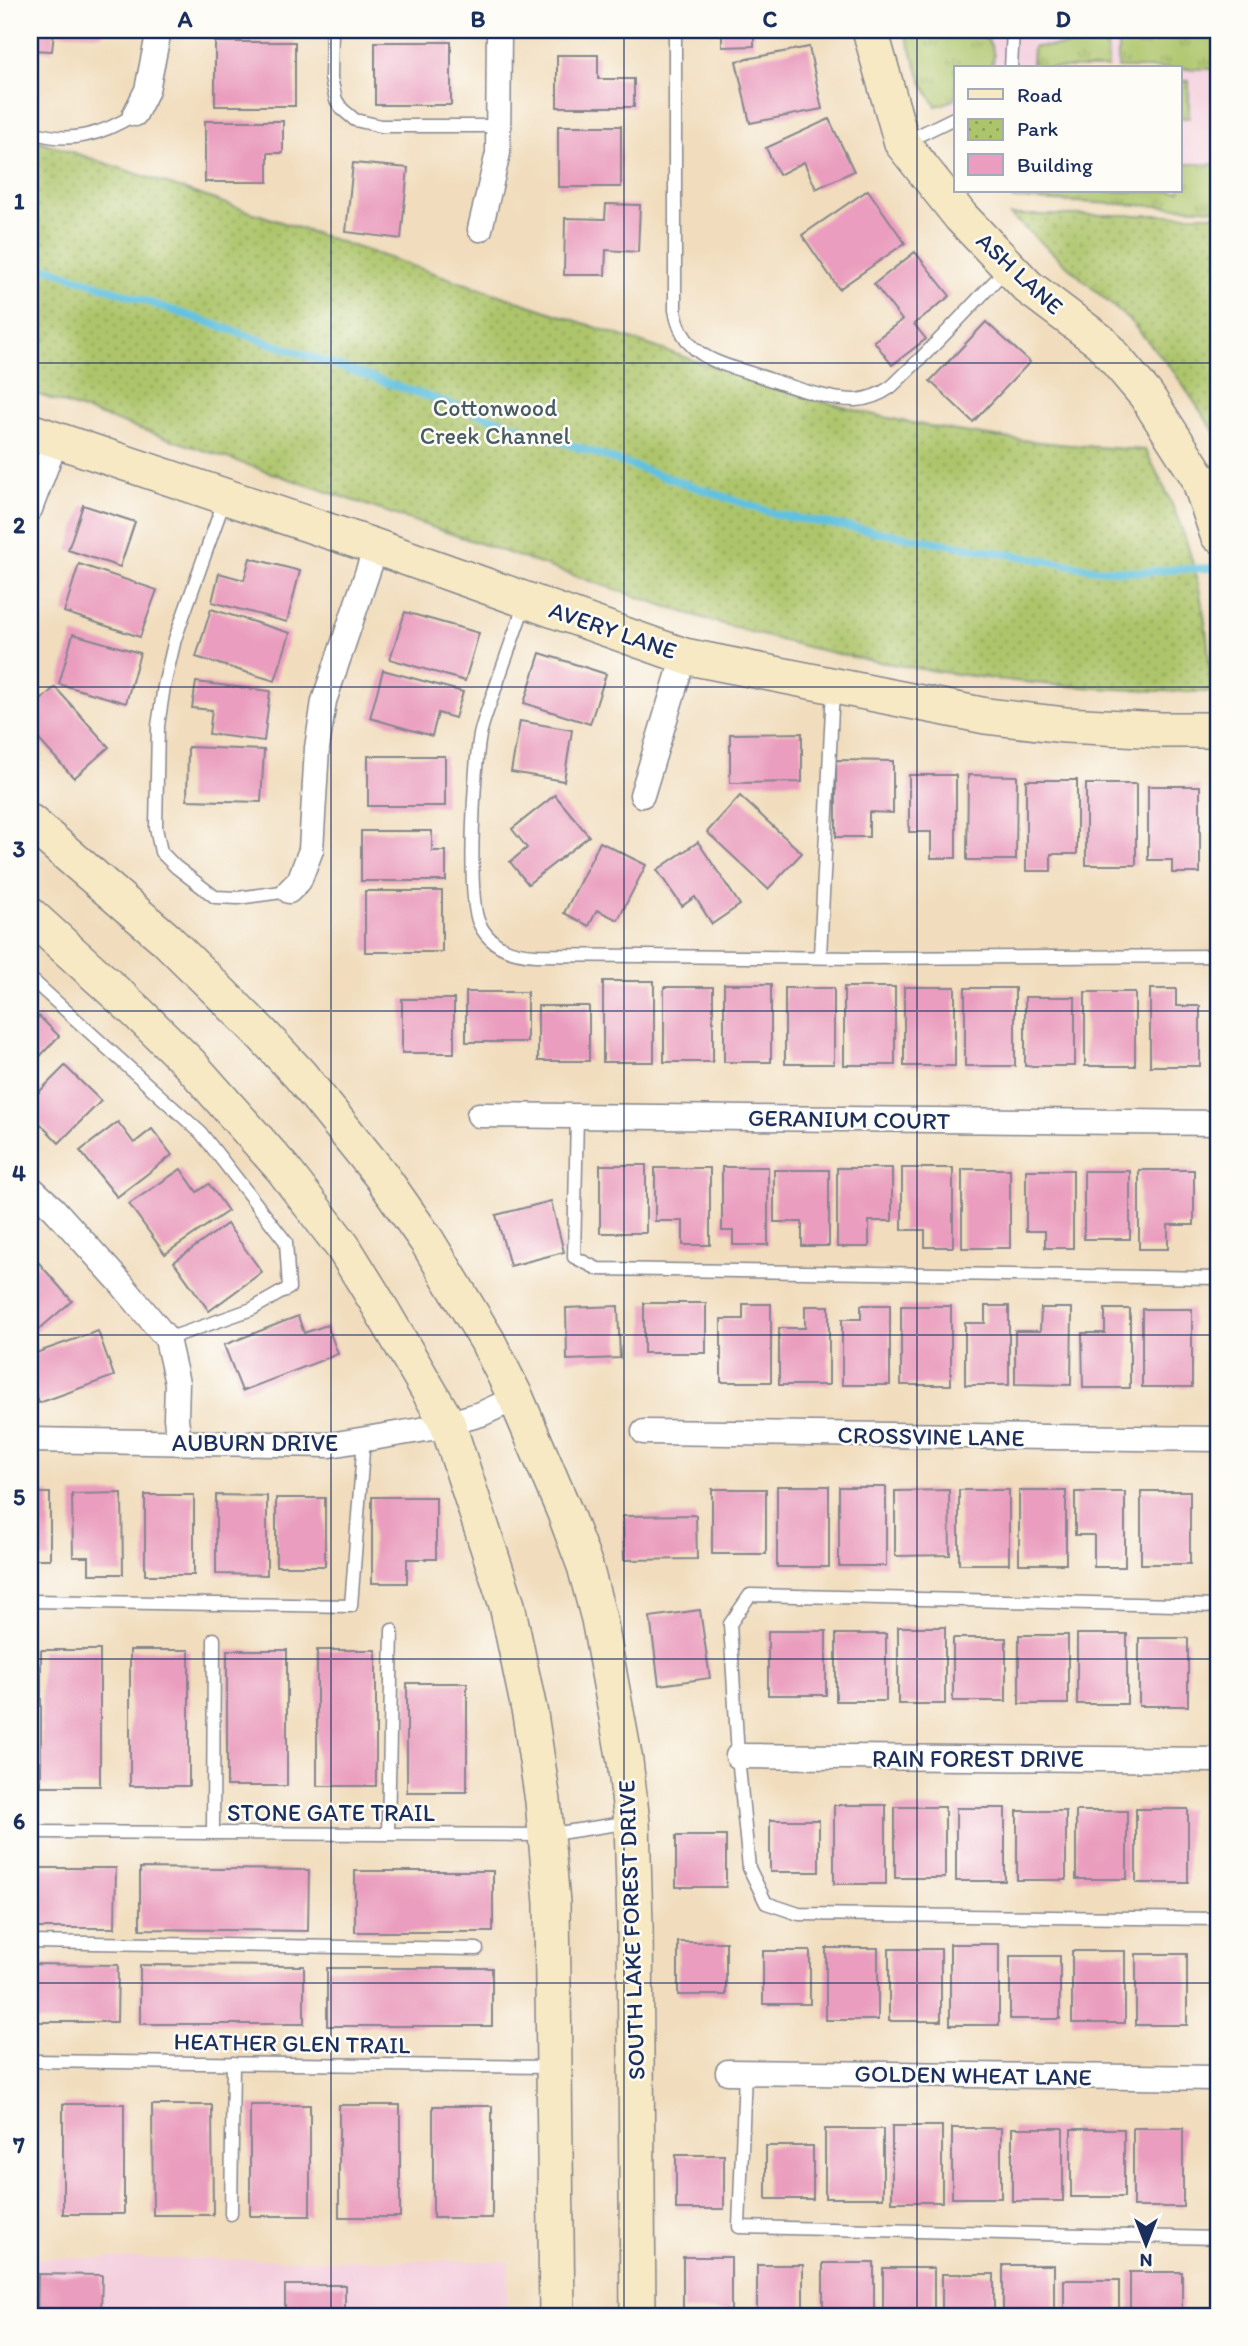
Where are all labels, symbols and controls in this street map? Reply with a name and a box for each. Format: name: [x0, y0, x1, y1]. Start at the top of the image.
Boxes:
text: A: [177, 5, 193, 33]
text: B: [471, 5, 486, 33]
text: C: [763, 5, 778, 33]
text: D: [1055, 5, 1071, 33]
legend: [954, 66, 1182, 192]
text: Road: [1017, 82, 1063, 107]
text: Park: [1017, 116, 1059, 141]
text: Building: [1017, 152, 1093, 177]
text: 1: [14, 187, 25, 215]
street label: ASH LANE: [971, 226, 1069, 320]
park label: Cottonwood Creek Channel: [420, 393, 570, 450]
text: 2: [13, 511, 26, 539]
street label: AVERY LANE: [545, 595, 681, 665]
text: 3: [13, 835, 26, 863]
street label: GERANIUM COURT: [748, 1103, 951, 1135]
text: 4: [12, 1159, 26, 1187]
street label: CROSSVINE LANE: [837, 1420, 1025, 1452]
street label: AUBURN DRIVE: [172, 1428, 338, 1457]
text: 5: [13, 1483, 25, 1511]
street label: RAIN FOREST DRIVE: [872, 1744, 1084, 1773]
street label: SOUTH LAKE FOREST DRIVE: [611, 1779, 651, 2081]
street label: STONE GATE TRAIL: [227, 1798, 435, 1827]
text: 6: [13, 1807, 25, 1835]
street label: HEATHER GLEN TRAIL: [173, 2026, 411, 2060]
street label: GOLDEN WHEAT LANE: [854, 2058, 1092, 2092]
text: 7: [12, 2131, 25, 2159]
north arrow: [1112, 2210, 1182, 2280]
text: N: [1140, 2249, 1152, 2272]

